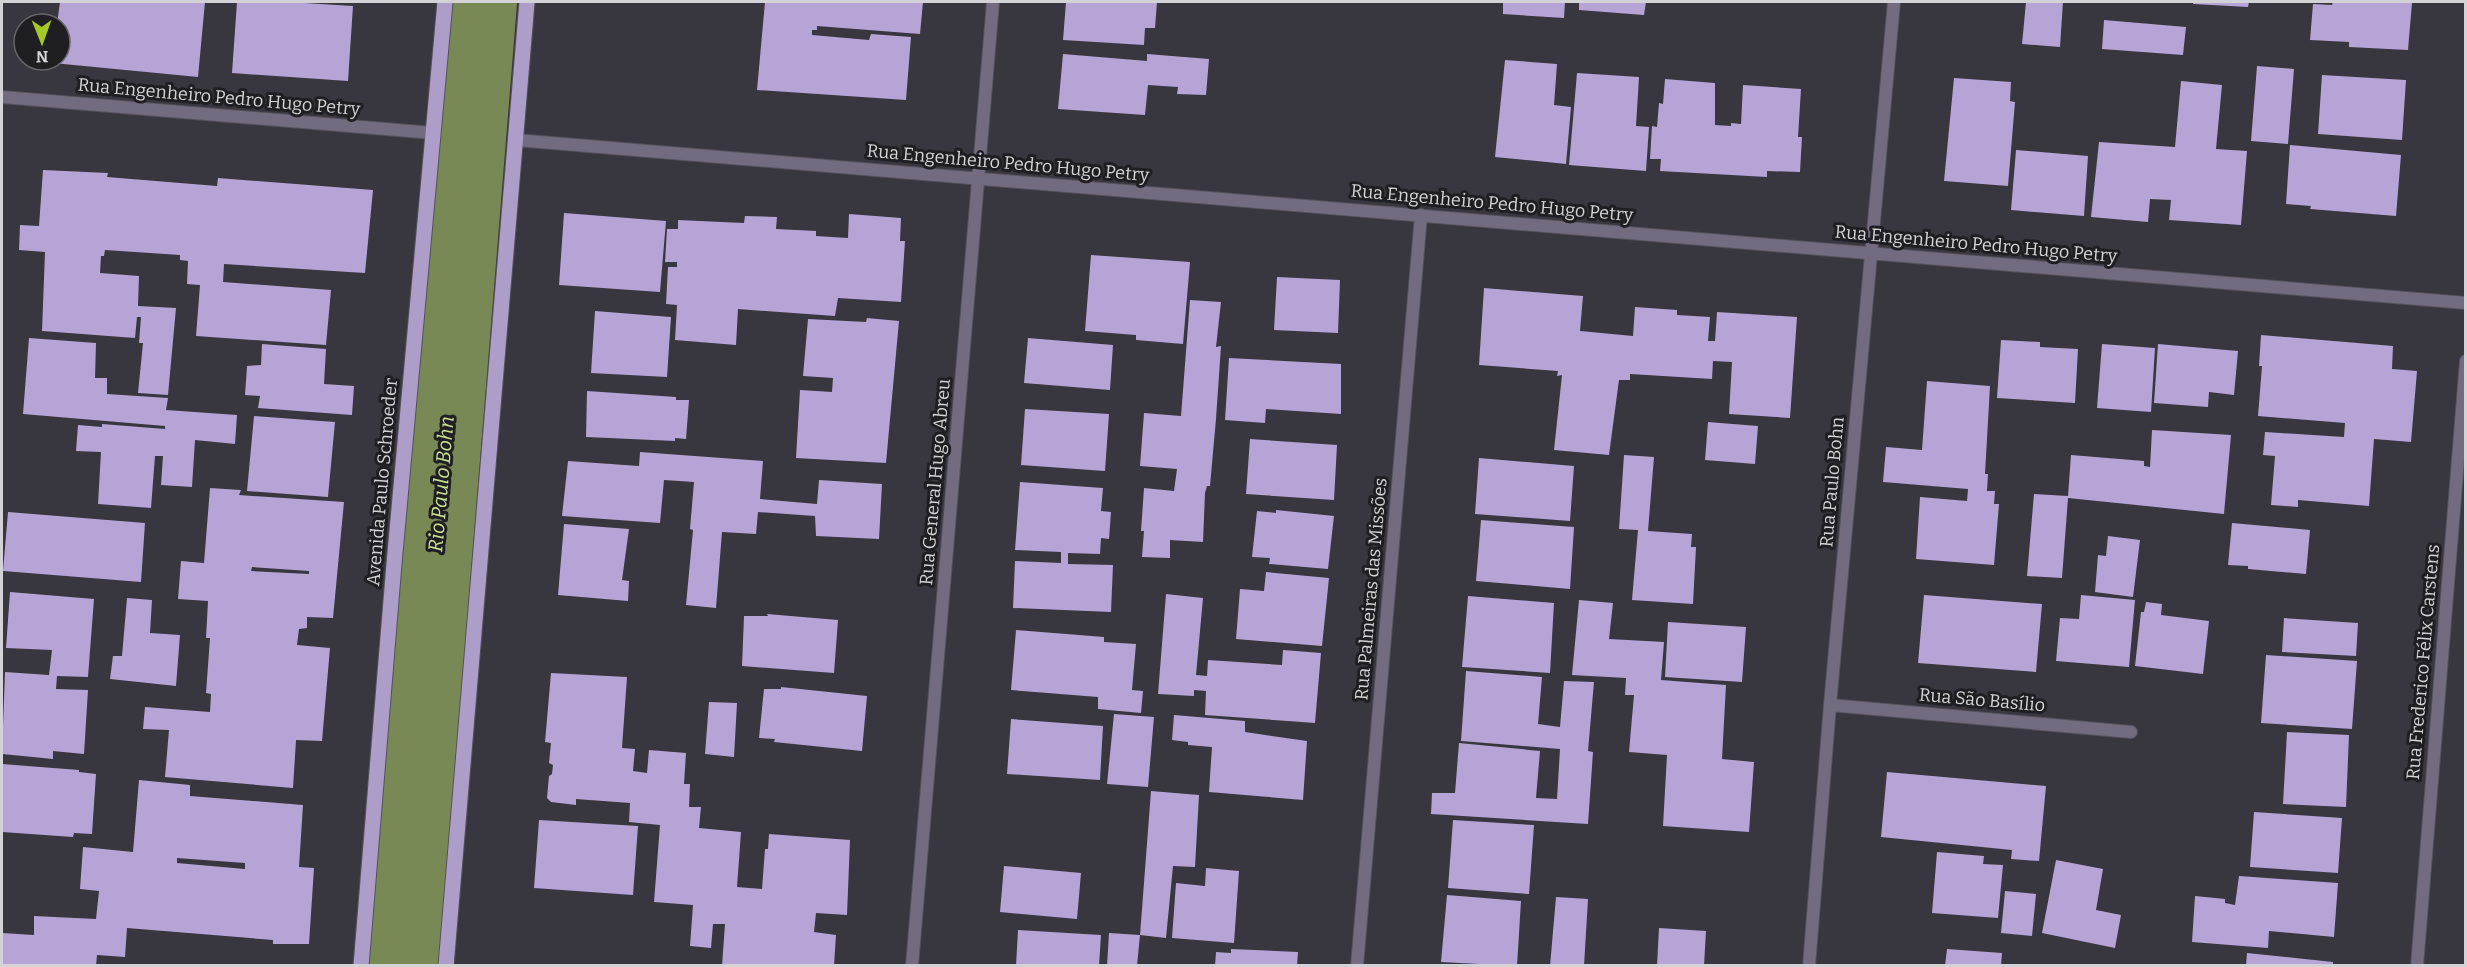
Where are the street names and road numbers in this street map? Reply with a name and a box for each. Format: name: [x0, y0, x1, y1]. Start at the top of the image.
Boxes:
street label: Rua Engenheiro Pedro Hugo Petry: [77, 74, 362, 120]
street label: Rua Engenheiro Pedro Hugo Petry: [866, 140, 1151, 186]
street label: Rua Engenheiro Pedro Hugo Petry: [1350, 180, 1635, 226]
street label: Rua Engenheiro Pedro Hugo Petry: [1834, 221, 2119, 267]
street label: Avenida Paulo Schroeder: [362, 377, 402, 587]
street label: Rua General Hugo Abreu: [915, 378, 955, 586]
street label: Rua Paulo Bohn: [1815, 415, 1849, 548]
street label: Rua Palmeiras das Missões: [1350, 477, 1392, 701]
street label: Rua Frederico Félix Carstens: [2402, 543, 2444, 781]
street label: Rua São Basílio: [1918, 684, 2046, 716]

